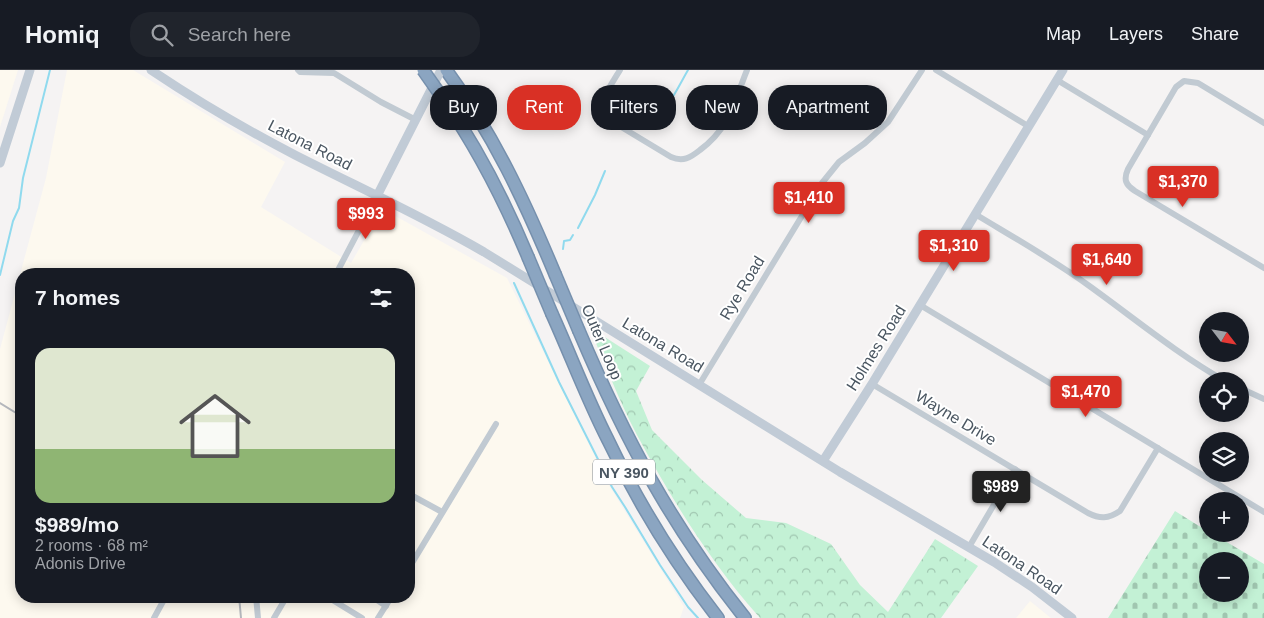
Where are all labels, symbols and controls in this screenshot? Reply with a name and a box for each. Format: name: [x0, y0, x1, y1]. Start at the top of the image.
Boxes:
search box: [130, 12, 480, 57]
text: Homiq: [25, 21, 100, 48]
icon: search: [148, 21, 176, 49]
text: Search here: [188, 24, 291, 45]
text: Map: [1046, 24, 1081, 44]
text: Layers: [1109, 24, 1163, 44]
text: Share: [1191, 24, 1239, 44]
chip: Buy: [430, 85, 497, 130]
chip: Rent: [507, 85, 581, 130]
chip: Filters: [591, 85, 676, 130]
chip: New: [686, 85, 758, 130]
chip: Apartment: [768, 85, 887, 130]
street label: Latona Road: [265, 117, 355, 173]
pin: $1,370: [1142, 166, 1224, 208]
text: $1,370: [1159, 173, 1207, 190]
pin: $1,410: [768, 182, 850, 224]
text: $1,410: [785, 189, 833, 206]
pin: $993: [336, 198, 396, 240]
text: $993: [348, 205, 384, 222]
pin: $1,310: [913, 230, 995, 272]
text: $1,310: [930, 237, 978, 254]
pin: $1,640: [1066, 244, 1148, 286]
text: $1,640: [1083, 251, 1131, 268]
street label: Rye Road: [716, 253, 768, 323]
icon: filters: [367, 284, 395, 312]
text: 7 homes: [35, 286, 120, 309]
street label: Outer Loop: [579, 302, 626, 382]
street label: Holmes Road: [843, 302, 909, 394]
north arrow: [1199, 312, 1249, 362]
map controls: [1199, 312, 1249, 602]
street label: Latona Road: [619, 314, 707, 376]
button: locate: [1199, 372, 1249, 422]
pin: $1,470: [1045, 376, 1127, 418]
icon: home: [170, 381, 260, 471]
text: $1,470: [1062, 383, 1110, 400]
street label: Wayne Drive: [913, 387, 999, 449]
button: layers: [1199, 432, 1249, 482]
road number: NY 390: [593, 460, 655, 484]
pin: $989: [971, 470, 1031, 513]
text: $989: [983, 478, 1019, 495]
button: +: [1199, 492, 1249, 542]
text: $989/mo: [35, 513, 119, 536]
street label: Latona Road: [979, 532, 1065, 598]
text: 2 rooms · 68 m²: [35, 537, 148, 554]
button: −: [1199, 552, 1249, 602]
text: Adonis Drive: [35, 555, 126, 572]

